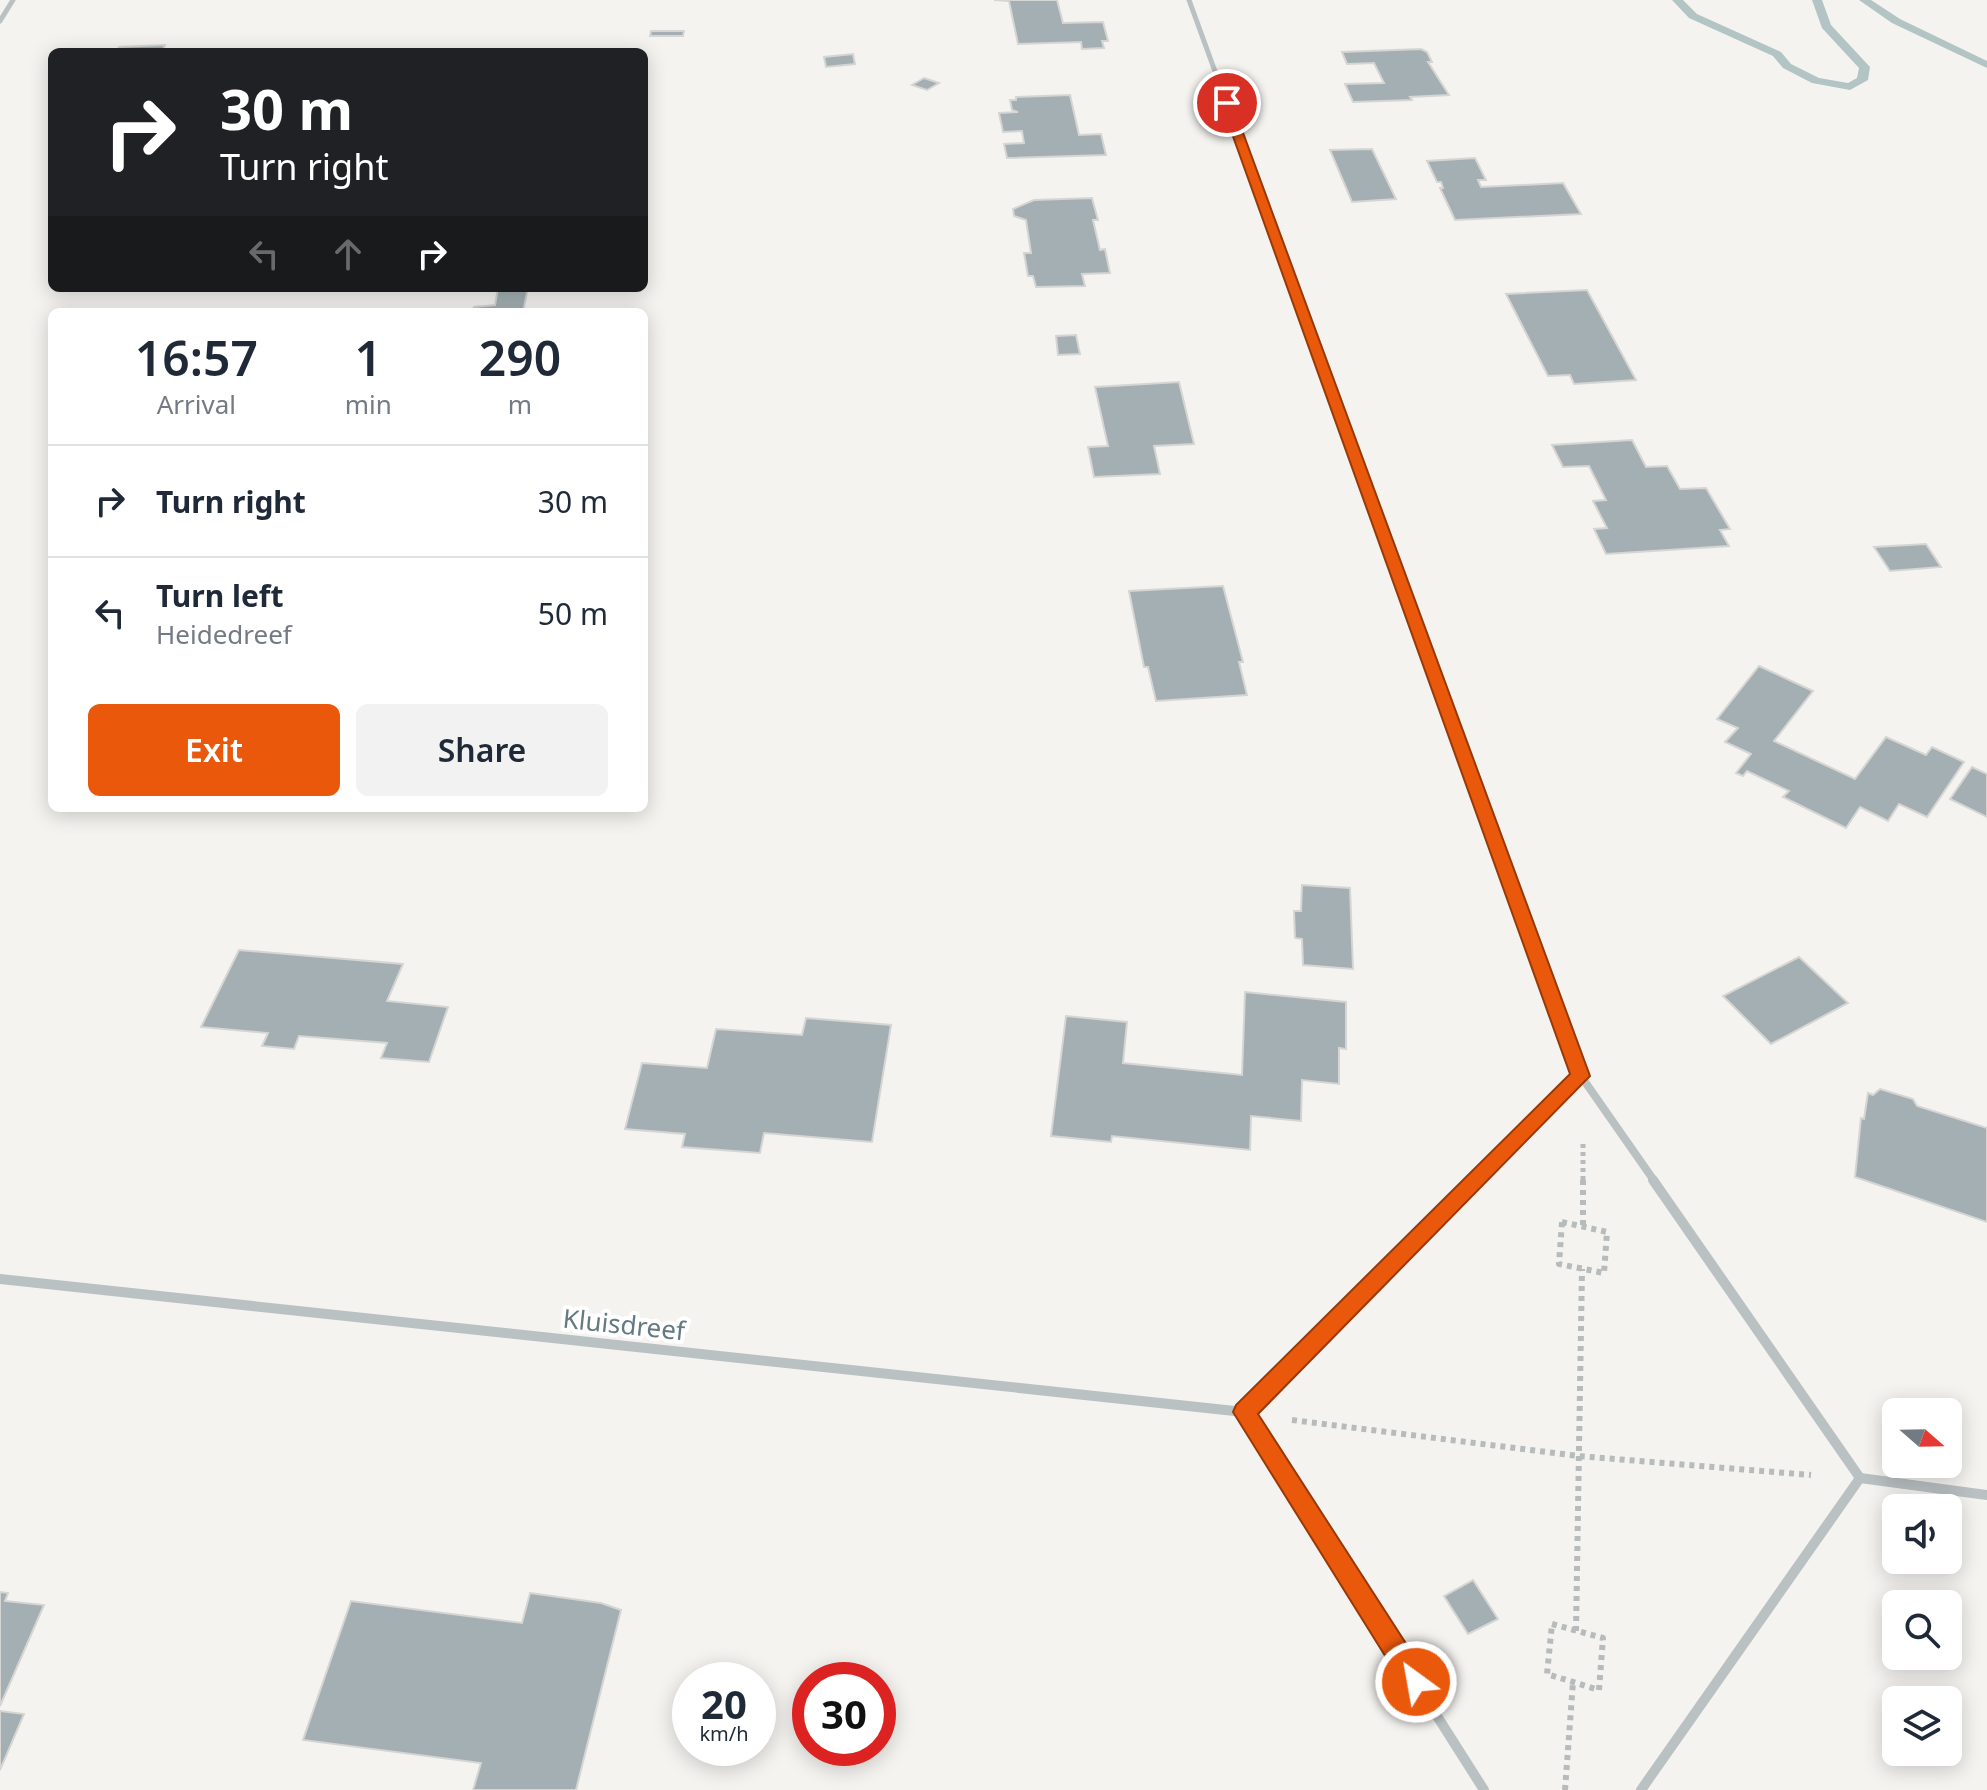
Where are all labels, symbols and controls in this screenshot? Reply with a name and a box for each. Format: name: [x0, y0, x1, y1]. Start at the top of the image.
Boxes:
pin: [1193, 69, 1261, 137]
text: 30 m: [220, 70, 353, 146]
icon: right: [88, 80, 192, 184]
icon: arrive: [1205, 81, 1249, 125]
text: Turn right: [220, 142, 388, 191]
icon: left: [242, 232, 286, 276]
icon: ahead: [326, 232, 370, 276]
icon: right: [410, 232, 454, 276]
text: 16:57: [135, 325, 258, 390]
text: 1: [355, 325, 382, 390]
text: 290: [479, 325, 561, 390]
text: Arrival: [157, 386, 236, 422]
text: min: [345, 386, 392, 422]
text: m: [508, 386, 532, 422]
icon: right: [88, 479, 132, 523]
text: Turn right: [156, 481, 306, 522]
text: 30 m: [538, 481, 608, 522]
text: Turn left: [156, 575, 284, 616]
icon: left: [88, 591, 132, 635]
text: 50 m: [538, 593, 608, 634]
text: Heidedreef: [156, 616, 292, 652]
button: Exit: [88, 704, 340, 796]
button: Share: [356, 704, 608, 796]
street label: Kluisdreef: [561, 1300, 689, 1349]
north arrow: [1882, 1398, 1962, 1478]
map controls: [1882, 1398, 1962, 1766]
button: sound: [1882, 1494, 1962, 1574]
button: search: [1882, 1590, 1962, 1670]
position arrow: [1374, 1640, 1458, 1724]
speed limit sign: 30: [792, 1662, 896, 1766]
text: 20: [701, 1676, 747, 1731]
button: layers: [1882, 1686, 1962, 1766]
text: km/h: [699, 1720, 749, 1747]

